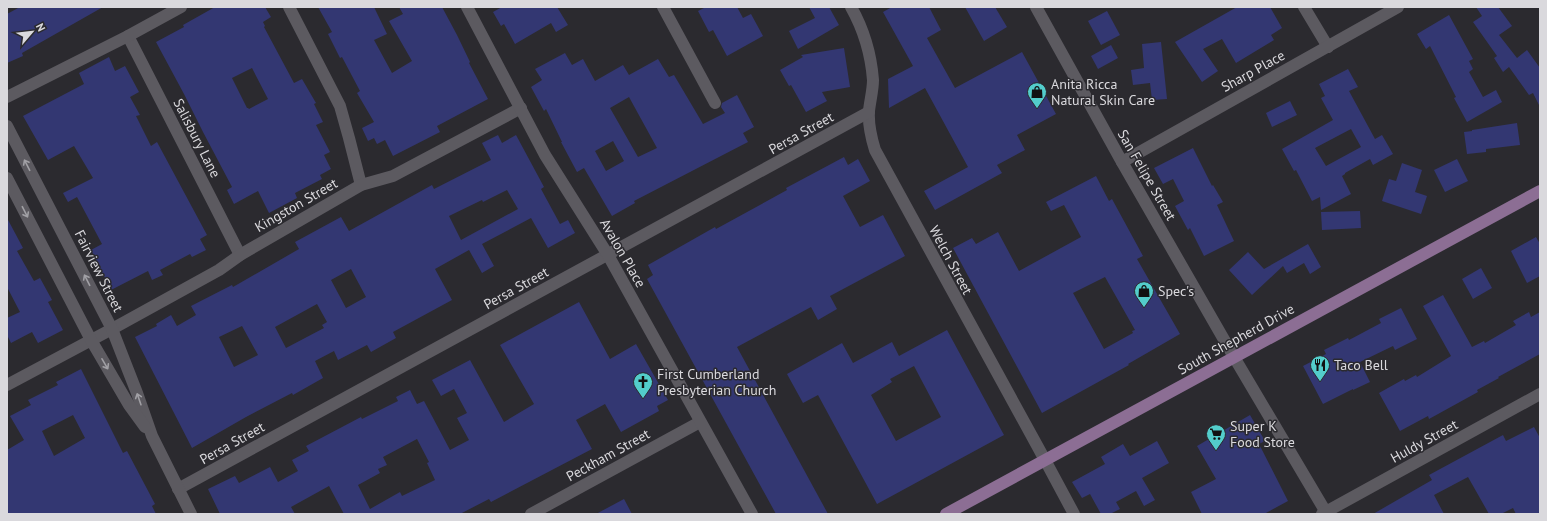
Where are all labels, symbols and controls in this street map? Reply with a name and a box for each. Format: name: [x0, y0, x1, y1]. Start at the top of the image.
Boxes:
north arrow: [12, 12, 52, 52]
text: N: [33, 21, 49, 34]
street label: Sharp Place: [1218, 46, 1288, 96]
place label: Anita Ricca Natural Skin Care: [1051, 75, 1155, 109]
shop icon: Anita Ricca Natural Skin Care: [1026, 81, 1048, 109]
street label: Salisbury Lane: [169, 95, 225, 181]
street label: Persa Street: [765, 108, 837, 158]
street label: San Felipe Street: [1114, 126, 1180, 224]
one-way arrow: [23, 159, 30, 171]
street label: Kingston Street: [251, 174, 341, 236]
one-way arrow: [22, 206, 29, 218]
street label: Avalon Place: [596, 215, 650, 291]
street label: Welch Street: [925, 222, 977, 298]
street label: Fairview Street: [71, 227, 127, 315]
street label: Persa Street: [480, 263, 552, 313]
one-way arrow: [82, 274, 90, 286]
shop icon: Spec's: [1133, 280, 1155, 308]
place label: Spec's: [1158, 282, 1194, 300]
street label: South Shepherd Drive: [1175, 299, 1297, 379]
restaurant icon: Taco Bell: [1309, 354, 1331, 382]
place label: Taco Bell: [1334, 356, 1388, 374]
one-way arrow: [102, 358, 110, 370]
place label: First Cumberland Presbyterian Church: [657, 365, 777, 399]
church icon: First Cumberland Presbyterian Church: [632, 371, 654, 399]
one-way arrow: [135, 392, 142, 405]
street label: Huldy Street: [1387, 415, 1461, 467]
place label: Super K Food Store: [1230, 417, 1295, 451]
street label: Persa Street: [196, 418, 268, 468]
supermarket icon: Super K Food Store: [1205, 423, 1227, 451]
street label: Peckham Street: [563, 425, 653, 485]

